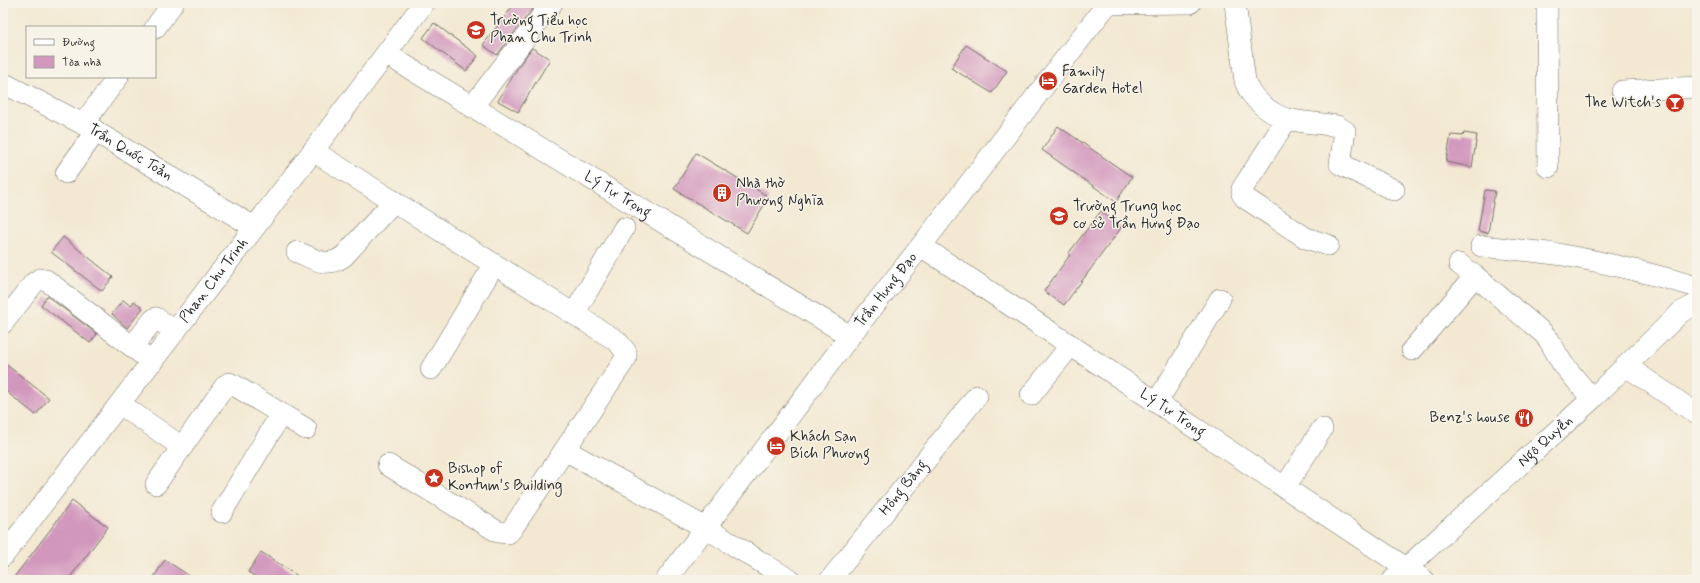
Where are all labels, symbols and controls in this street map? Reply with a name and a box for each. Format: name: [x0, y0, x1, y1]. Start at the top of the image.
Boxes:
place label: Trường Tiểu học Phan Chu Trinh: [490, 11, 592, 48]
school or university icon: Trường Tiểu học Phan Chu Trinh: [465, 19, 487, 41]
legend: [26, 26, 156, 78]
text: Đường: [62, 35, 95, 52]
text: Tòa nhà: [62, 55, 102, 71]
place label: Family Garden Hotel: [1062, 62, 1143, 99]
hotel icon: Family Garden Hotel: [1037, 70, 1059, 92]
bar icon: The Witch's: [1664, 92, 1686, 114]
place label: The Witch's: [1585, 93, 1661, 113]
street label: Trần Quốc Toản: [84, 119, 176, 186]
street label: Lý Tự Trọng: [580, 167, 655, 224]
place label: Nhà thờ Phương Nghĩa: [736, 174, 825, 212]
building icon: Nhà thờ Phương Nghĩa: [711, 182, 733, 204]
place label: Trường Trung học cơ sở Trần Hưng Đạo: [1073, 197, 1200, 235]
school or university icon: Trường Trung học cơ sở Trần Hưng Đạo: [1048, 205, 1070, 227]
street label: Phan Chu Trinh: [175, 234, 253, 327]
street label: Trần Hưng Đạo: [850, 248, 922, 332]
street label: Lý Tự Trọng: [1136, 384, 1210, 443]
restaurant icon: Benz's house: [1513, 407, 1535, 429]
place label: Benz's house: [1430, 408, 1510, 428]
street label: Ngô Quyền: [1514, 411, 1577, 472]
place label: Khách Sạn Bích Phương: [790, 427, 870, 465]
hotel icon: Khách Sạn Bích Phương: [765, 435, 787, 457]
street label: Hồng Bàng: [875, 456, 933, 520]
place label: Bishop of Kontum's Building: [448, 459, 563, 497]
place icon: Bishop of Kontum's Building: [423, 467, 445, 489]

